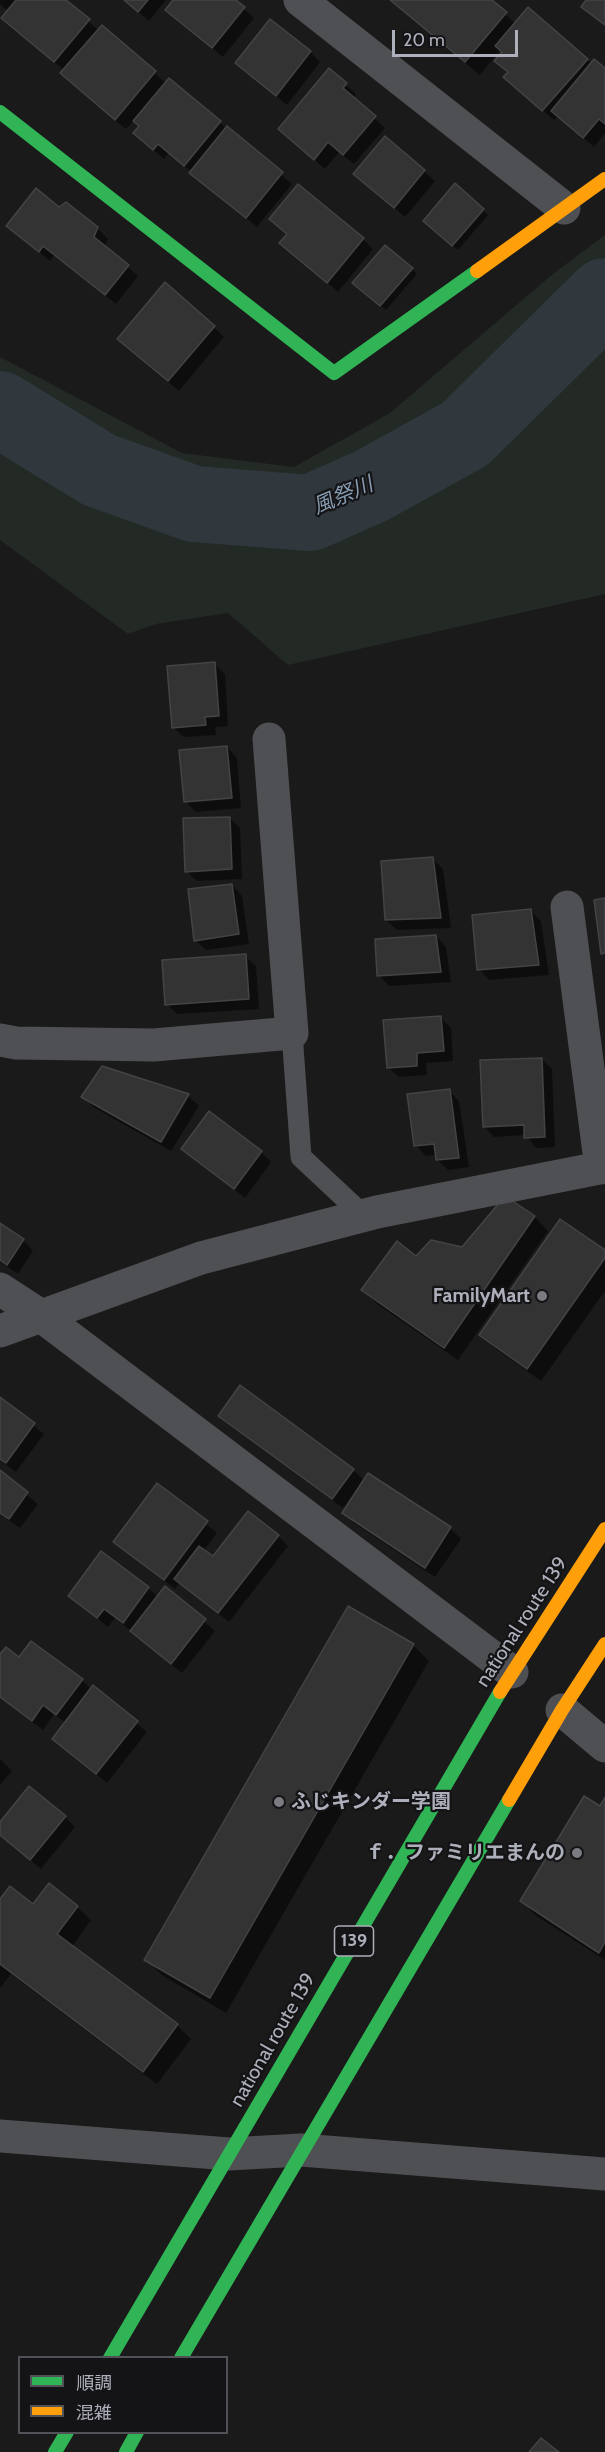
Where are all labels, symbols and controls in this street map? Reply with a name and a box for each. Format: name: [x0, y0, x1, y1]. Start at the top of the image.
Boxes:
scale bar: [395, 18, 521, 56]
text: 20 m: [403, 29, 445, 51]
water label: 風祭川: [309, 472, 377, 520]
place label: FamilyMart: [433, 1284, 530, 1308]
marker: FamilyMart: [535, 1289, 549, 1303]
street label: national route 139: [471, 1552, 573, 1692]
place label: ふじキンダー学園: [291, 1790, 451, 1814]
marker: ふじキンダー学園: [272, 1795, 286, 1809]
place label: ｆ．ファミリエまんの: [365, 1841, 565, 1865]
marker: ｆ．ファミリエまんの: [570, 1846, 584, 1860]
road number: 139: [334, 1926, 374, 1956]
street label: national route 139: [225, 1969, 321, 2111]
legend: [18, 2356, 228, 2434]
text: 順調: [76, 2372, 112, 2394]
text: 混雑: [76, 2402, 112, 2424]

